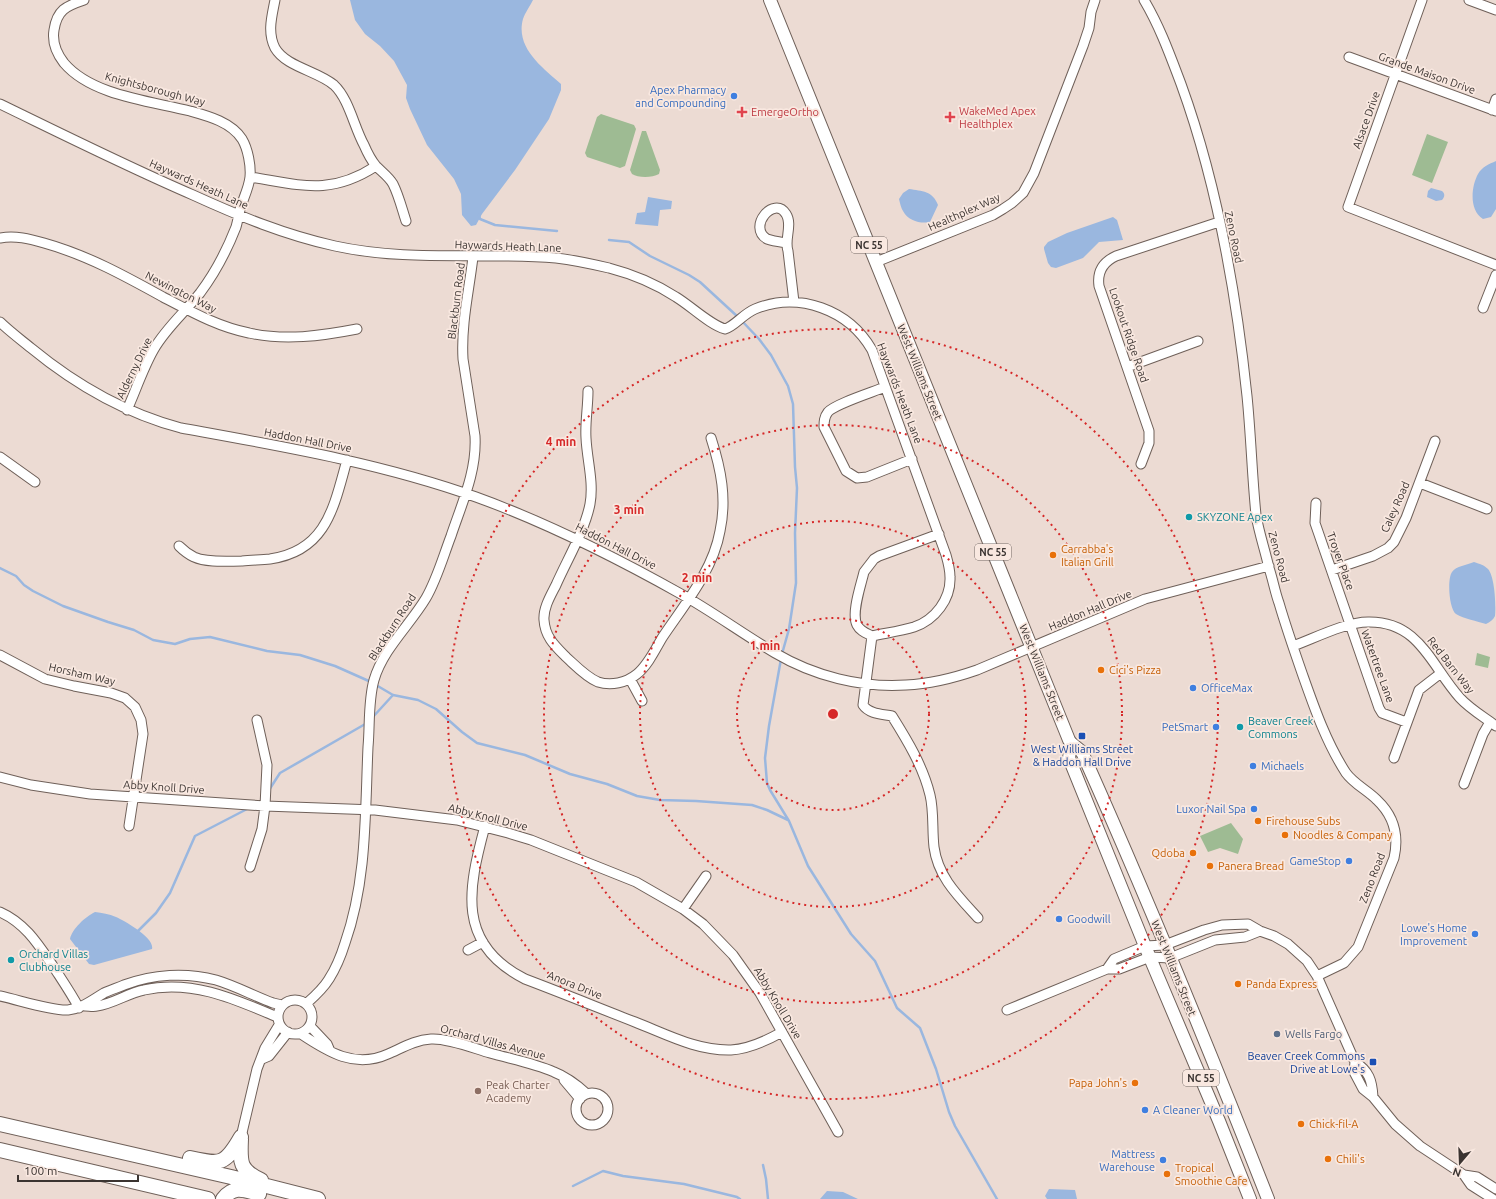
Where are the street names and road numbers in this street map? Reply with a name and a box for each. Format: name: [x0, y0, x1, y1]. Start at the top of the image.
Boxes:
street label: Grande Maison Drive: [1377, 50, 1477, 96]
street label: Knightsborough Way: [104, 70, 207, 108]
street label: Alsace Drive: [1350, 90, 1382, 150]
street label: Haywards Heath Lane: [148, 157, 250, 211]
street label: Healthplex Way: [926, 191, 1002, 233]
street label: Zeno Road: [1223, 210, 1245, 264]
road number: NC 55: [851, 237, 887, 253]
street label: Haywards Heath Lane: [454, 238, 562, 254]
street label: Blackburn Road: [445, 262, 467, 340]
street label: Newington Way: [143, 269, 219, 315]
street label: Lookout Ridge Road: [1107, 286, 1151, 384]
street label: West Williams Street: [895, 322, 945, 422]
street label: Alderny Drive: [114, 335, 154, 401]
street label: Haywards Heath Lane: [875, 341, 925, 445]
street label: Haddon Hall Drive: [263, 426, 353, 454]
street label: Caley Road: [1378, 480, 1412, 534]
street label: Haddon Hall Drive: [574, 520, 658, 572]
street label: Zeno Road: [1266, 530, 1292, 584]
street label: Troyer Place: [1325, 530, 1357, 592]
road number: NC 55: [975, 544, 1011, 560]
street label: Haddon Hall Drive: [1047, 587, 1133, 633]
street label: Blackburn Road: [366, 591, 418, 663]
street label: West Williams Street: [1017, 622, 1067, 722]
street label: Watertree Lane: [1359, 628, 1397, 704]
street label: Red Barn Way: [1425, 634, 1477, 696]
street label: Horsham Way: [48, 661, 117, 688]
street label: Abby Knoll Drive: [123, 778, 205, 796]
street label: Abby Knoll Drive: [447, 801, 529, 833]
street label: Zeno Road: [1357, 851, 1387, 905]
street label: West Williams Street: [1149, 918, 1199, 1018]
street label: Abby Knoll Drive: [752, 965, 804, 1041]
street label: Anora Drive: [546, 969, 604, 1001]
street label: Orchard Villas Avenue: [439, 1022, 547, 1062]
road number: NC 55: [1183, 1070, 1219, 1086]

